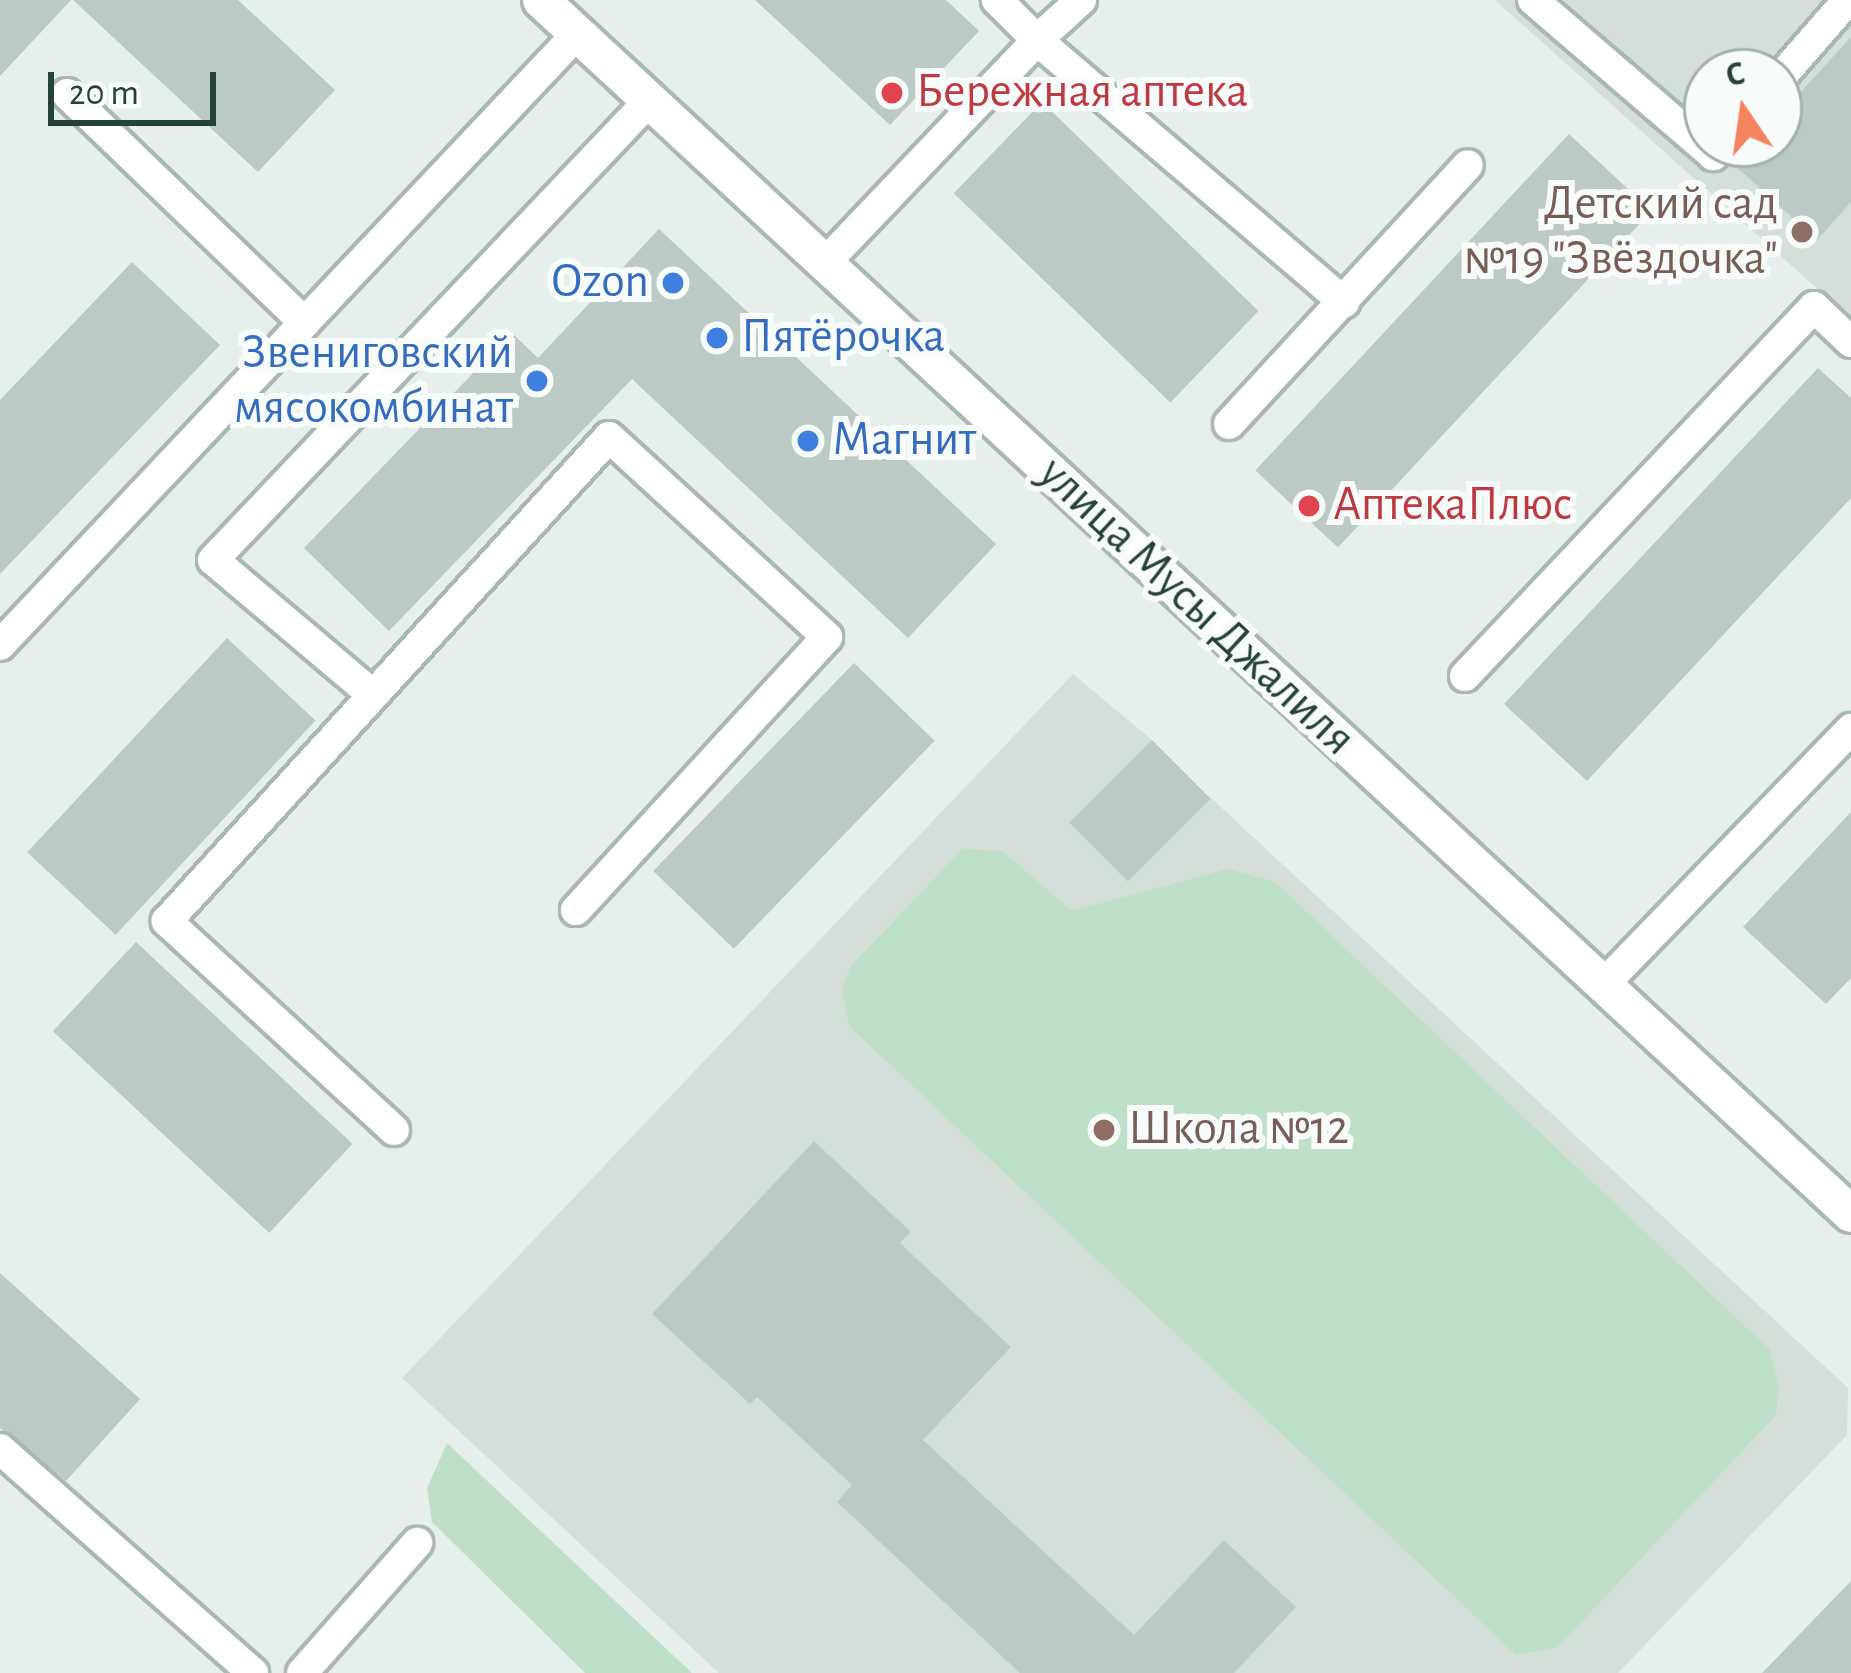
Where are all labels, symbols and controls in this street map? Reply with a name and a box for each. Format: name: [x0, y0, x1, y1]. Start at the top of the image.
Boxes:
scale bar: [54, 48, 222, 122]
north arrow: [1683, 48, 1803, 168]
text: С: [1723, 57, 1748, 93]
place label: Бережная аптека: [916, 64, 1248, 122]
text: 20 m: [69, 75, 139, 111]
marker: Бережная аптека: [879, 80, 905, 106]
place label: Детский сад №19 "Звёздочка": [1463, 175, 1778, 288]
marker: Детский сад №19 "Звёздочка": [1789, 219, 1815, 245]
place label: Ozon: [552, 254, 649, 312]
marker: Ozon: [660, 270, 686, 296]
place label: Пятёрочка: [741, 309, 945, 367]
place label: Звениговский мясокомбинат: [234, 324, 513, 437]
marker: Пятёрочка: [704, 325, 730, 351]
marker: Звениговский мясокомбинат: [524, 368, 550, 394]
place label: Магнит: [832, 412, 976, 470]
marker: Магнит: [795, 428, 821, 454]
street label: улица Мусы Джалиля: [1026, 446, 1366, 768]
place label: АптекаПлюс: [1333, 477, 1572, 535]
marker: АптекаПлюс: [1296, 493, 1322, 519]
place label: Школа №12: [1128, 1101, 1349, 1159]
marker: Школа №12: [1091, 1117, 1117, 1143]

